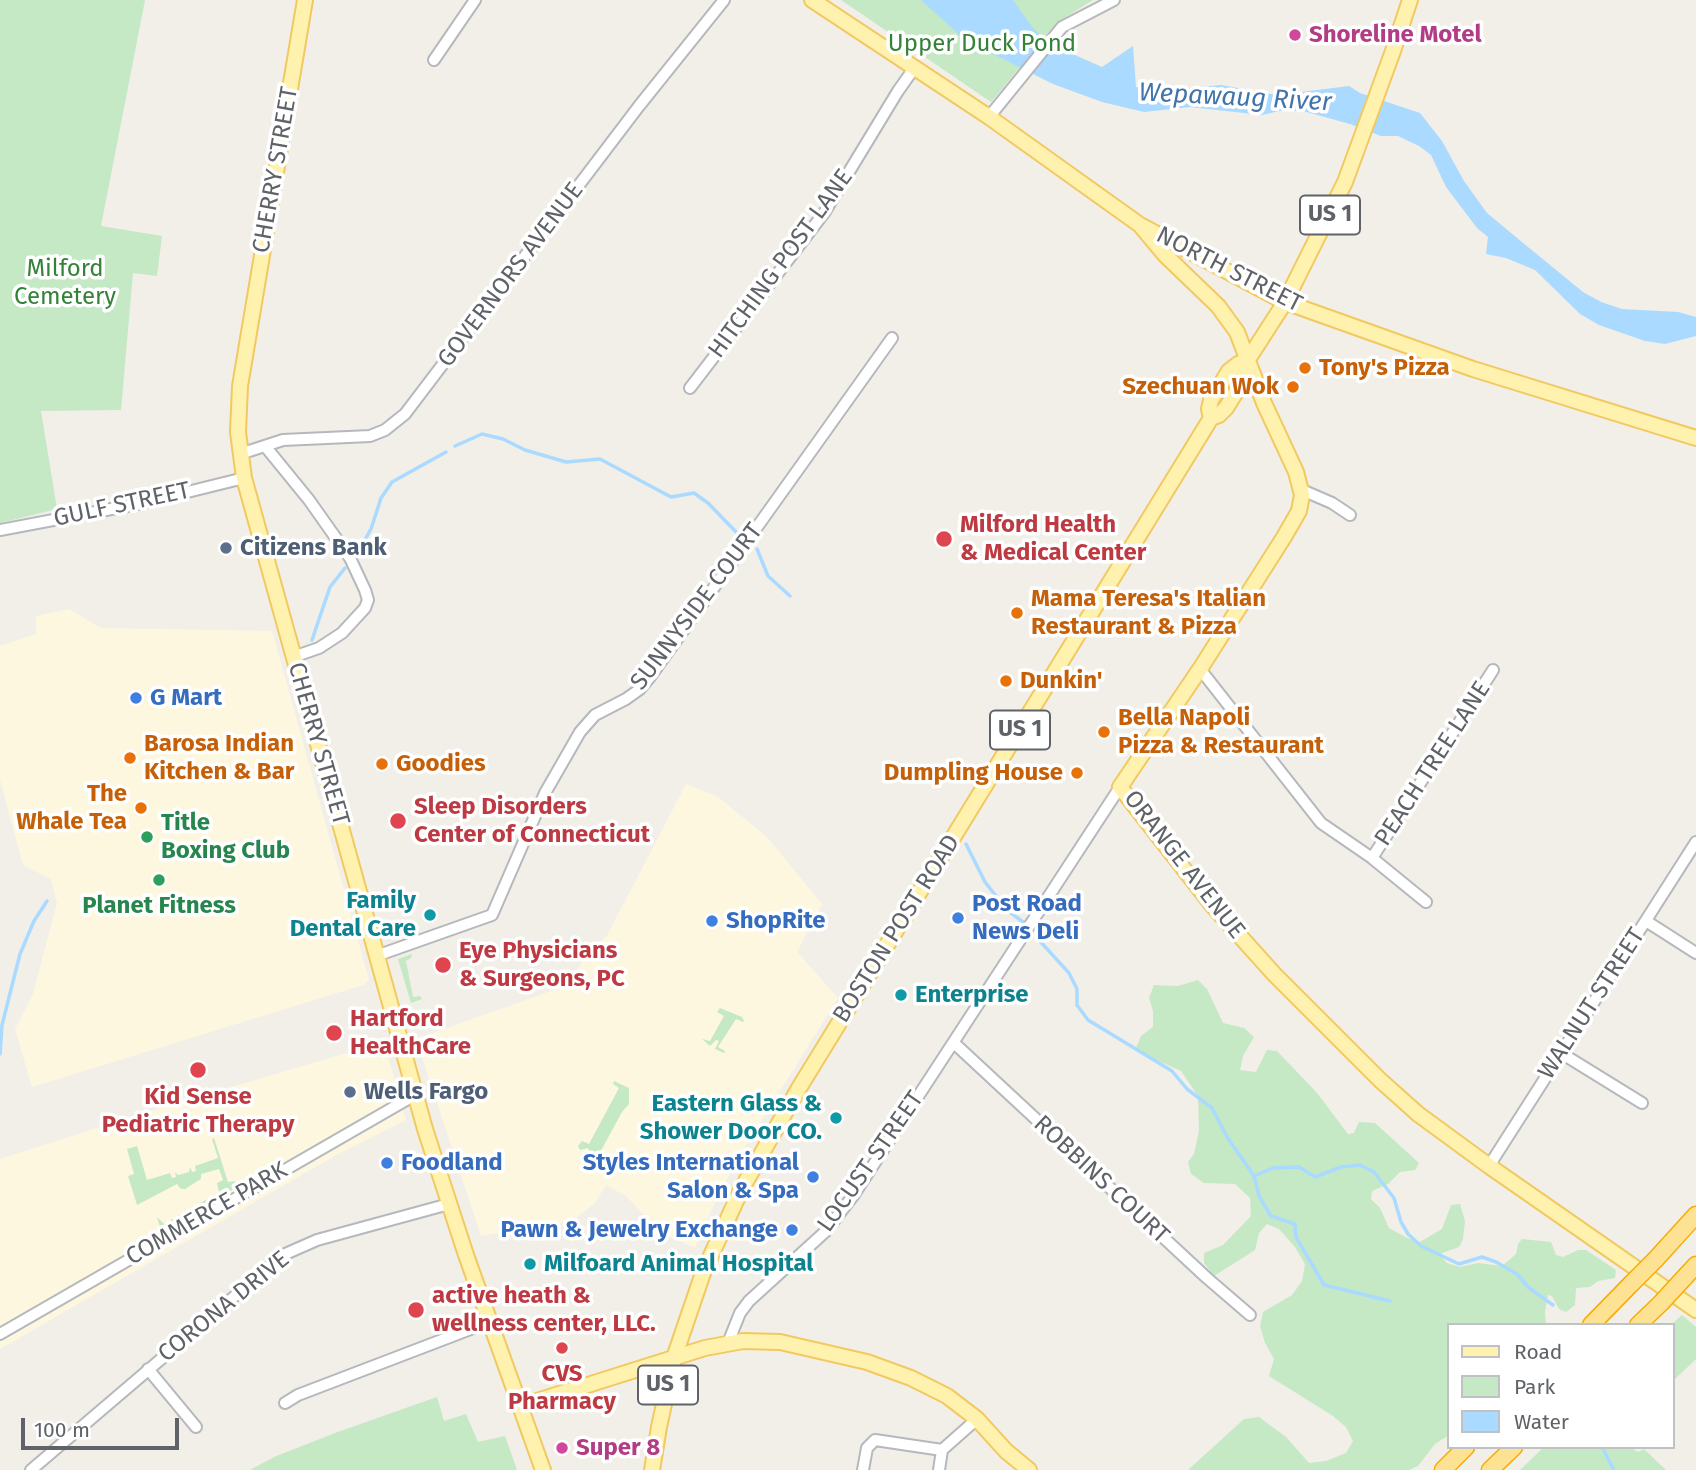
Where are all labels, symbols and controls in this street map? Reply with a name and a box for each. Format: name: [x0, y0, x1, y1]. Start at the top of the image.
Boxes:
place label: Shoreline Motel: [1309, 21, 1482, 49]
marker: Shoreline Motel: [1287, 27, 1303, 43]
park label: Upper Duck Pond: [888, 30, 1076, 58]
water label: Wepawaug River: [1138, 77, 1332, 119]
street label: CHERRY STREET: [247, 85, 305, 255]
street label: HITCHING POST LANE: [703, 164, 859, 364]
street label: GOVERNORS AVENUE: [432, 177, 590, 373]
road number: US 1: [1300, 196, 1360, 234]
street label: NORTH STREET: [1151, 221, 1307, 319]
park label: Milford Cemetery: [14, 255, 116, 311]
place label: Tony's Pizza: [1319, 354, 1450, 382]
marker: Tony's Pizza: [1297, 360, 1313, 376]
place label: Szechuan Wok: [1122, 373, 1279, 401]
marker: Szechuan Wok: [1285, 379, 1301, 395]
street label: GULF STREET: [51, 476, 193, 534]
place label: Milford Health & Medical Center: [960, 511, 1146, 567]
street label: SUNNYSIDE COURT: [625, 518, 769, 696]
marker: Milford Health & Medical Center: [934, 529, 954, 549]
place label: Citizens Bank: [240, 534, 387, 562]
marker: Citizens Bank: [218, 540, 234, 556]
place label: Mama Teresa's Italian Restaurant & Pizza: [1031, 585, 1266, 641]
marker: Mama Teresa's Italian Restaurant & Pizza: [1009, 605, 1025, 621]
street label: CHERRY STREET: [281, 659, 355, 829]
place label: Dunkin': [1020, 667, 1103, 695]
marker: Dunkin': [998, 673, 1014, 689]
street label: PEACH TREE LANE: [1369, 676, 1497, 852]
place label: G Mart: [150, 684, 222, 712]
marker: G Mart: [128, 690, 144, 706]
place label: Bella Napoli Pizza & Restaurant: [1118, 704, 1324, 760]
road number: US 1: [990, 710, 1050, 750]
marker: Bella Napoli Pizza & Restaurant: [1096, 724, 1112, 740]
place label: Barosa Indian Kitchen & Bar: [144, 730, 294, 786]
marker: Barosa Indian Kitchen & Bar: [122, 750, 138, 766]
place label: Goodies: [396, 750, 486, 778]
marker: Goodies: [374, 756, 390, 772]
place label: Dumpling House: [884, 759, 1063, 787]
marker: Dumpling House: [1069, 765, 1085, 781]
place label: The Whale Tea: [16, 780, 127, 836]
street label: ORANGE AVENUE: [1117, 785, 1251, 945]
place label: Sleep Disorders Center of Connecticut: [414, 793, 650, 849]
marker: The Whale Tea: [133, 800, 149, 816]
place label: Title Boxing Club: [161, 809, 290, 865]
marker: Sleep Disorders Center of Connecticut: [388, 811, 408, 831]
marker: Title Boxing Club: [139, 829, 155, 845]
street label: BOSTON POST ROAD: [827, 830, 967, 1028]
marker: Planet Fitness: [151, 872, 167, 888]
place label: Family Dental Care: [290, 887, 416, 943]
place label: Post Road News Deli: [972, 890, 1082, 946]
place label: Planet Fitness: [82, 892, 236, 920]
marker: Family Dental Care: [422, 907, 438, 923]
place label: ShopRite: [726, 907, 826, 935]
marker: Post Road News Deli: [950, 910, 966, 926]
marker: ShopRite: [704, 913, 720, 929]
street label: WALNUT STREET: [1533, 923, 1651, 1085]
place label: Eye Physicians & Surgeons, PC: [459, 937, 625, 993]
marker: Eye Physicians & Surgeons, PC: [433, 955, 453, 975]
place label: Enterprise: [915, 981, 1028, 1009]
marker: Enterprise: [893, 987, 909, 1003]
place label: Hartford HealthCare: [350, 1005, 471, 1061]
marker: Hartford HealthCare: [324, 1023, 344, 1043]
marker: Kid Sense Pediatric Therapy: [188, 1060, 208, 1080]
place label: Wells Fargo: [364, 1078, 488, 1106]
place label: Kid Sense Pediatric Therapy: [102, 1083, 294, 1139]
marker: Wells Fargo: [342, 1084, 358, 1100]
street label: LOCUST STREET: [812, 1086, 930, 1238]
place label: Eastern Glass & Shower Door CO.: [640, 1090, 822, 1146]
marker: Eastern Glass & Shower Door CO.: [828, 1110, 844, 1126]
street label: ROBBINS COURT: [1027, 1110, 1175, 1250]
place label: Foodland: [401, 1149, 503, 1177]
place label: Styles International Salon & Spa: [583, 1149, 799, 1205]
marker: Foodland: [379, 1155, 395, 1171]
street label: COMMERCE PARK: [121, 1156, 293, 1272]
marker: Styles International Salon & Spa: [805, 1169, 821, 1185]
place label: Pawn & Jewelry Exchange: [501, 1216, 778, 1244]
marker: Pawn & Jewelry Exchange: [784, 1222, 800, 1238]
street label: CORONA DRIVE: [153, 1245, 295, 1369]
place label: Milfoard Animal Hospital: [544, 1250, 813, 1278]
marker: Milfoard Animal Hospital: [522, 1256, 538, 1272]
place label: active heath & wellness center, LLC.: [432, 1282, 656, 1338]
marker: active heath & wellness center, LLC.: [406, 1300, 426, 1320]
legend: [1448, 1323, 1675, 1449]
text: Road: [1514, 1339, 1562, 1365]
marker: CVS Pharmacy: [554, 1340, 570, 1356]
place label: CVS Pharmacy: [508, 1360, 616, 1416]
road number: US 1: [638, 1366, 698, 1404]
text: Park: [1514, 1374, 1555, 1400]
scale bar: [24, 1404, 182, 1448]
text: Water: [1514, 1409, 1569, 1435]
text: 100 m: [34, 1417, 90, 1443]
place label: Super 8: [576, 1434, 660, 1462]
marker: Super 8: [554, 1440, 570, 1456]

